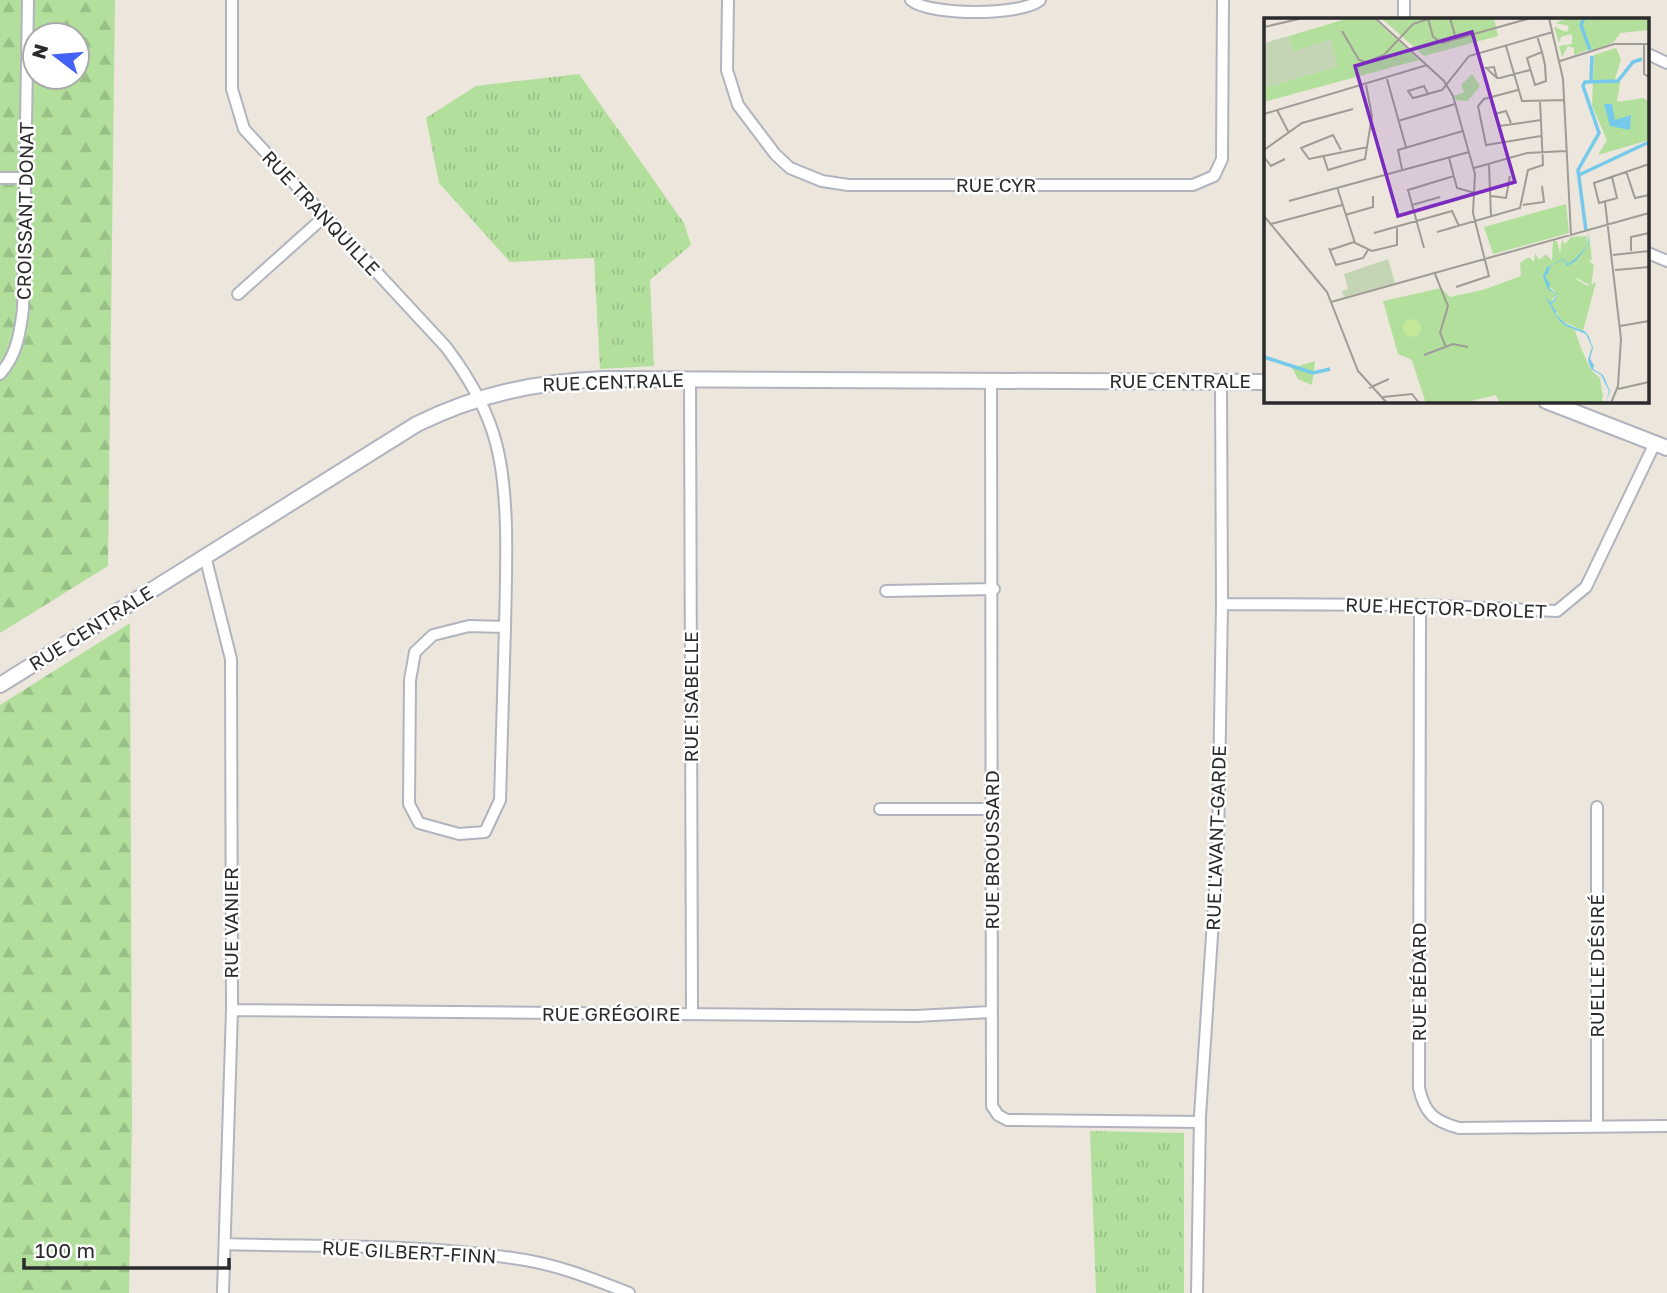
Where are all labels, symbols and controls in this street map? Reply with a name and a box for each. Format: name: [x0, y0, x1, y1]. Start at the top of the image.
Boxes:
inset map: [1264, 18, 1650, 402]
north arrow: [21, 21, 91, 91]
text: N: [26, 41, 52, 61]
street label: CROISSANT DONAT: [11, 121, 38, 300]
street label: RUE TRANQUILLE: [258, 146, 385, 280]
street label: RUE CYR: [956, 173, 1036, 196]
street label: RUE CENTRALE: [542, 368, 684, 395]
street label: RUE CENTRALE: [1109, 369, 1251, 392]
street label: RUE CENTRALE: [25, 580, 157, 675]
street label: RUE HECTOR-DROLET: [1345, 592, 1547, 623]
street label: RUE ISABELLE: [679, 631, 702, 763]
street label: RUE L'AVANT-GARDE: [1201, 745, 1230, 931]
street label: RUE BROUSSARD: [980, 770, 1003, 930]
street label: RUE VANIER: [219, 867, 242, 979]
street label: RUELLE DÉSIRÉ: [1585, 894, 1608, 1038]
street label: RUE BÉDARD: [1407, 922, 1430, 1042]
street label: RUE GRÉGOIRE: [542, 1002, 680, 1025]
scale bar: [24, 1226, 229, 1270]
street label: RUE GILBERT-FINN: [321, 1235, 497, 1268]
text: 100 m: [35, 1237, 95, 1263]

